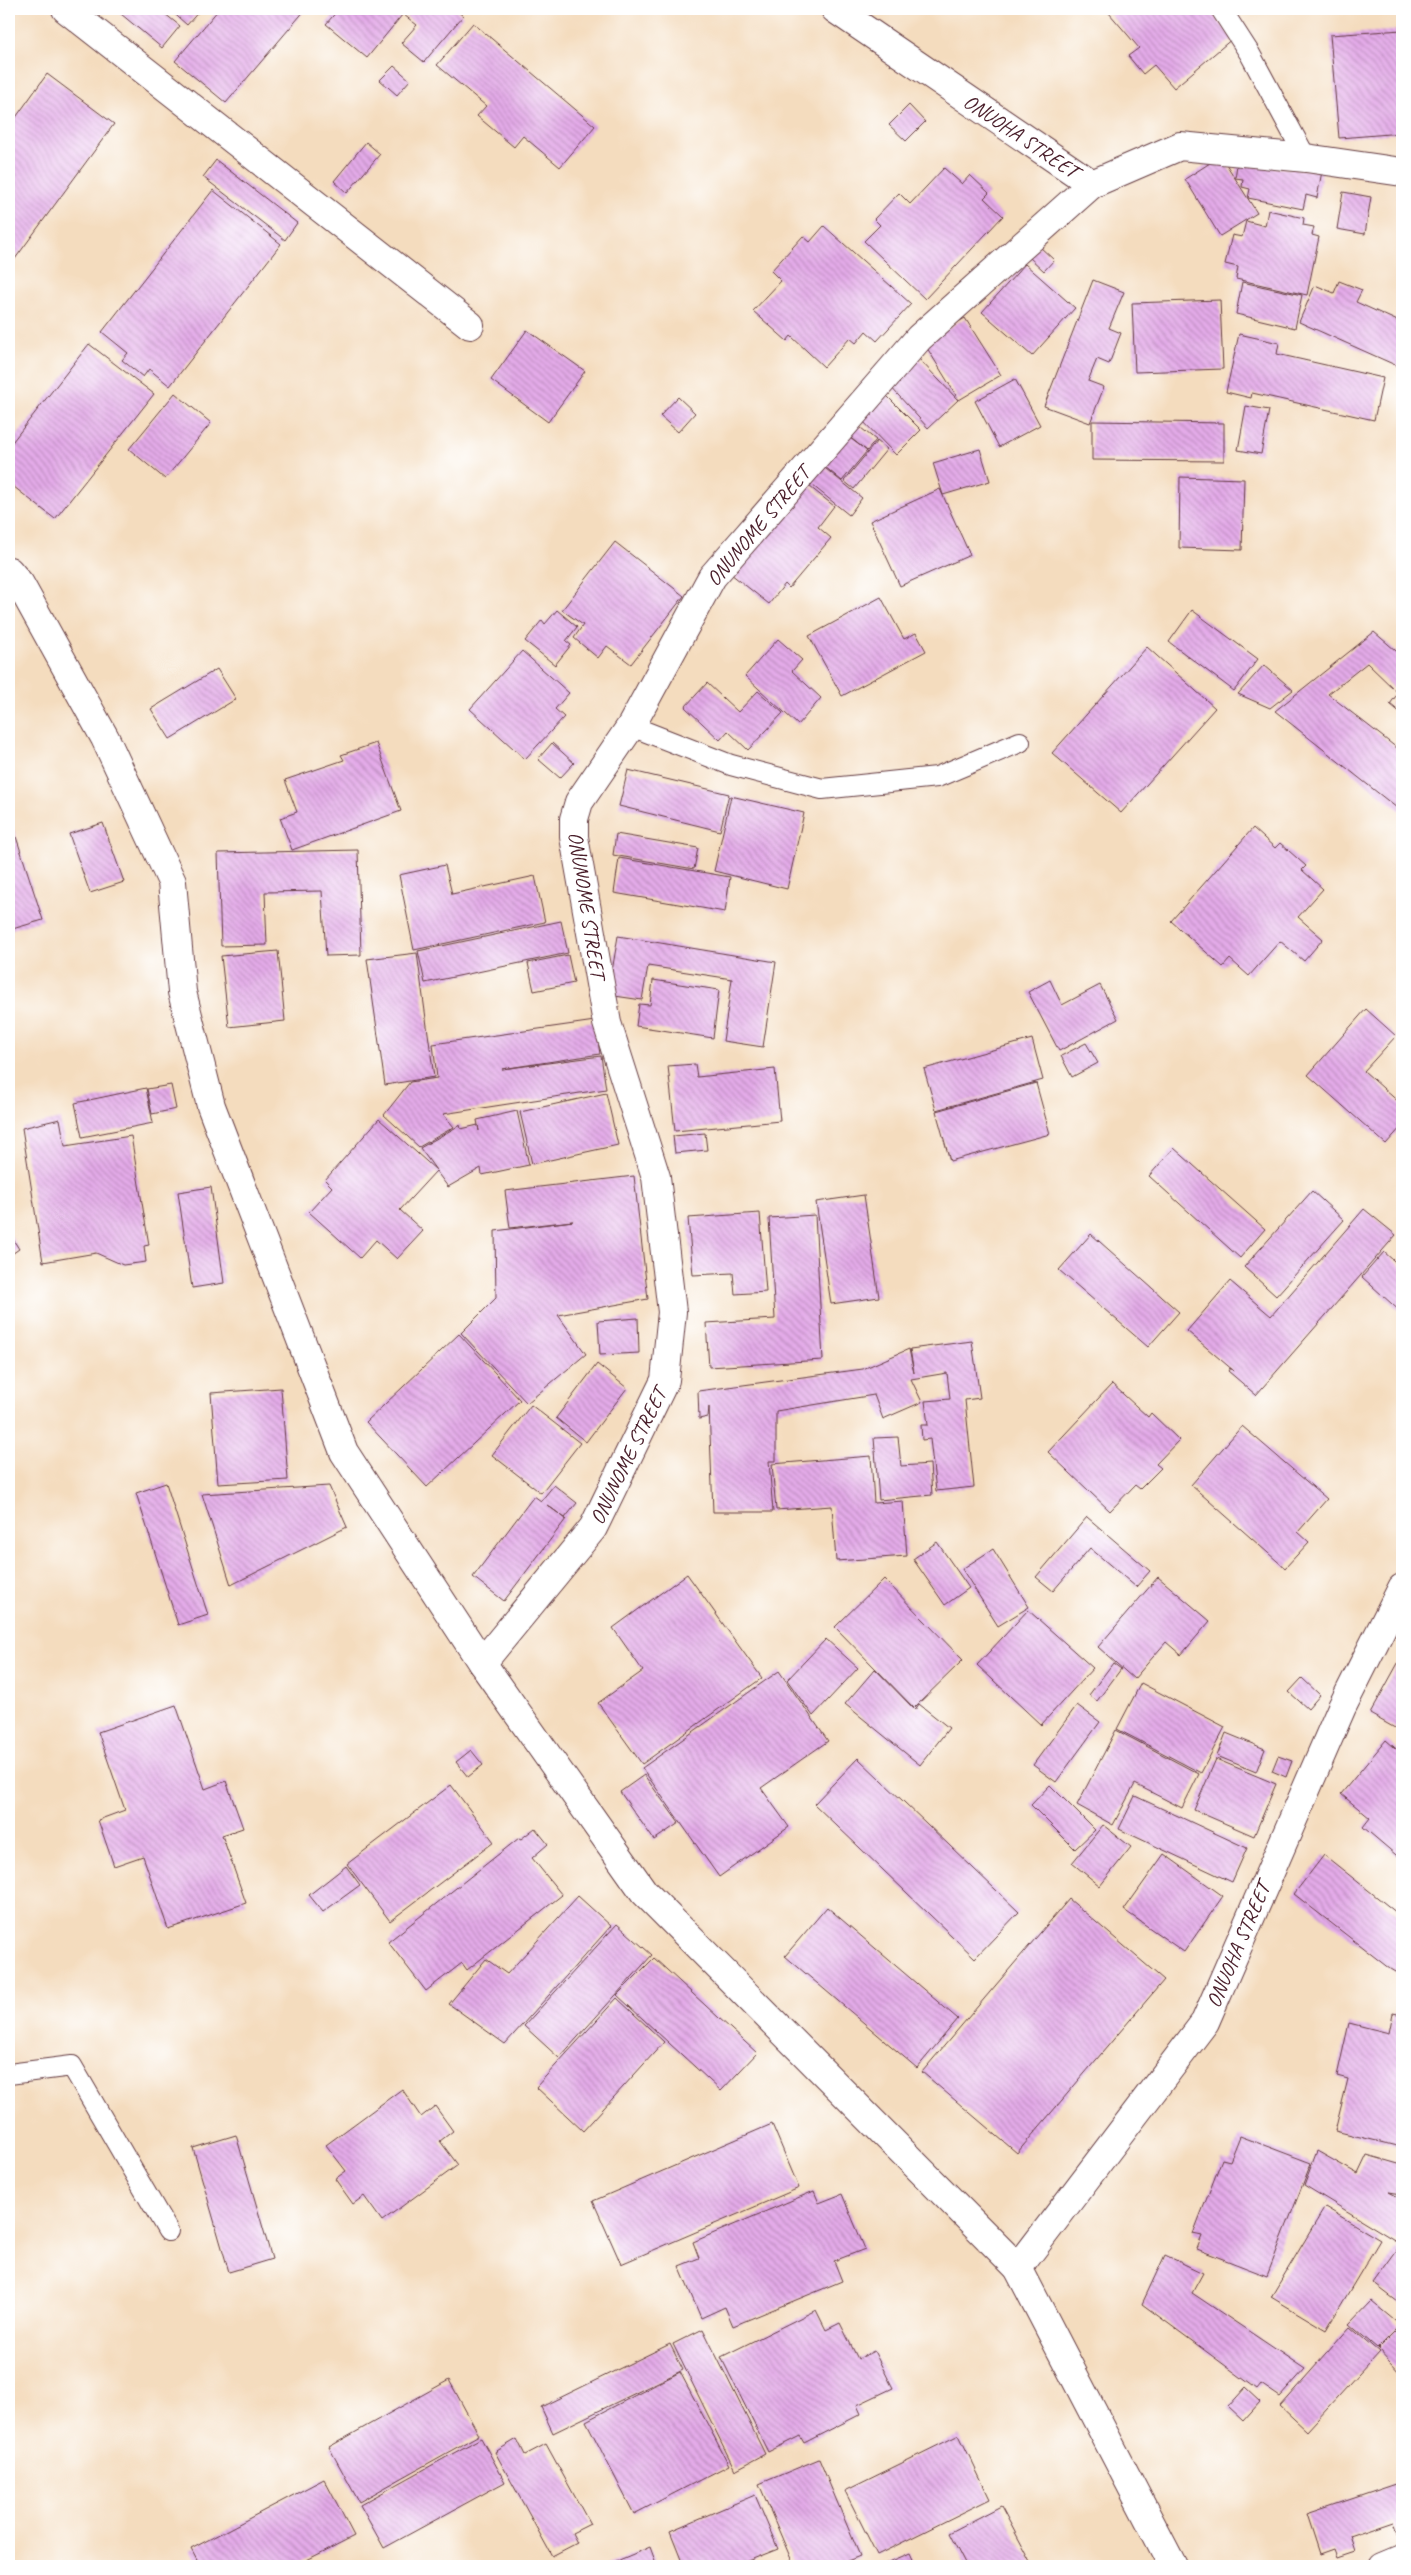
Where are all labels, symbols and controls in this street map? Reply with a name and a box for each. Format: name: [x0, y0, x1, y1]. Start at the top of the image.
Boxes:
street label: ONUOHA STREET: [959, 88, 1088, 187]
street label: ONUNOME STREET: [700, 458, 818, 591]
street label: ONUNOME STREET: [563, 830, 612, 985]
street label: ONUNOME STREET: [584, 1380, 674, 1528]
street label: ONUOHA STREET: [1200, 1874, 1278, 2011]

